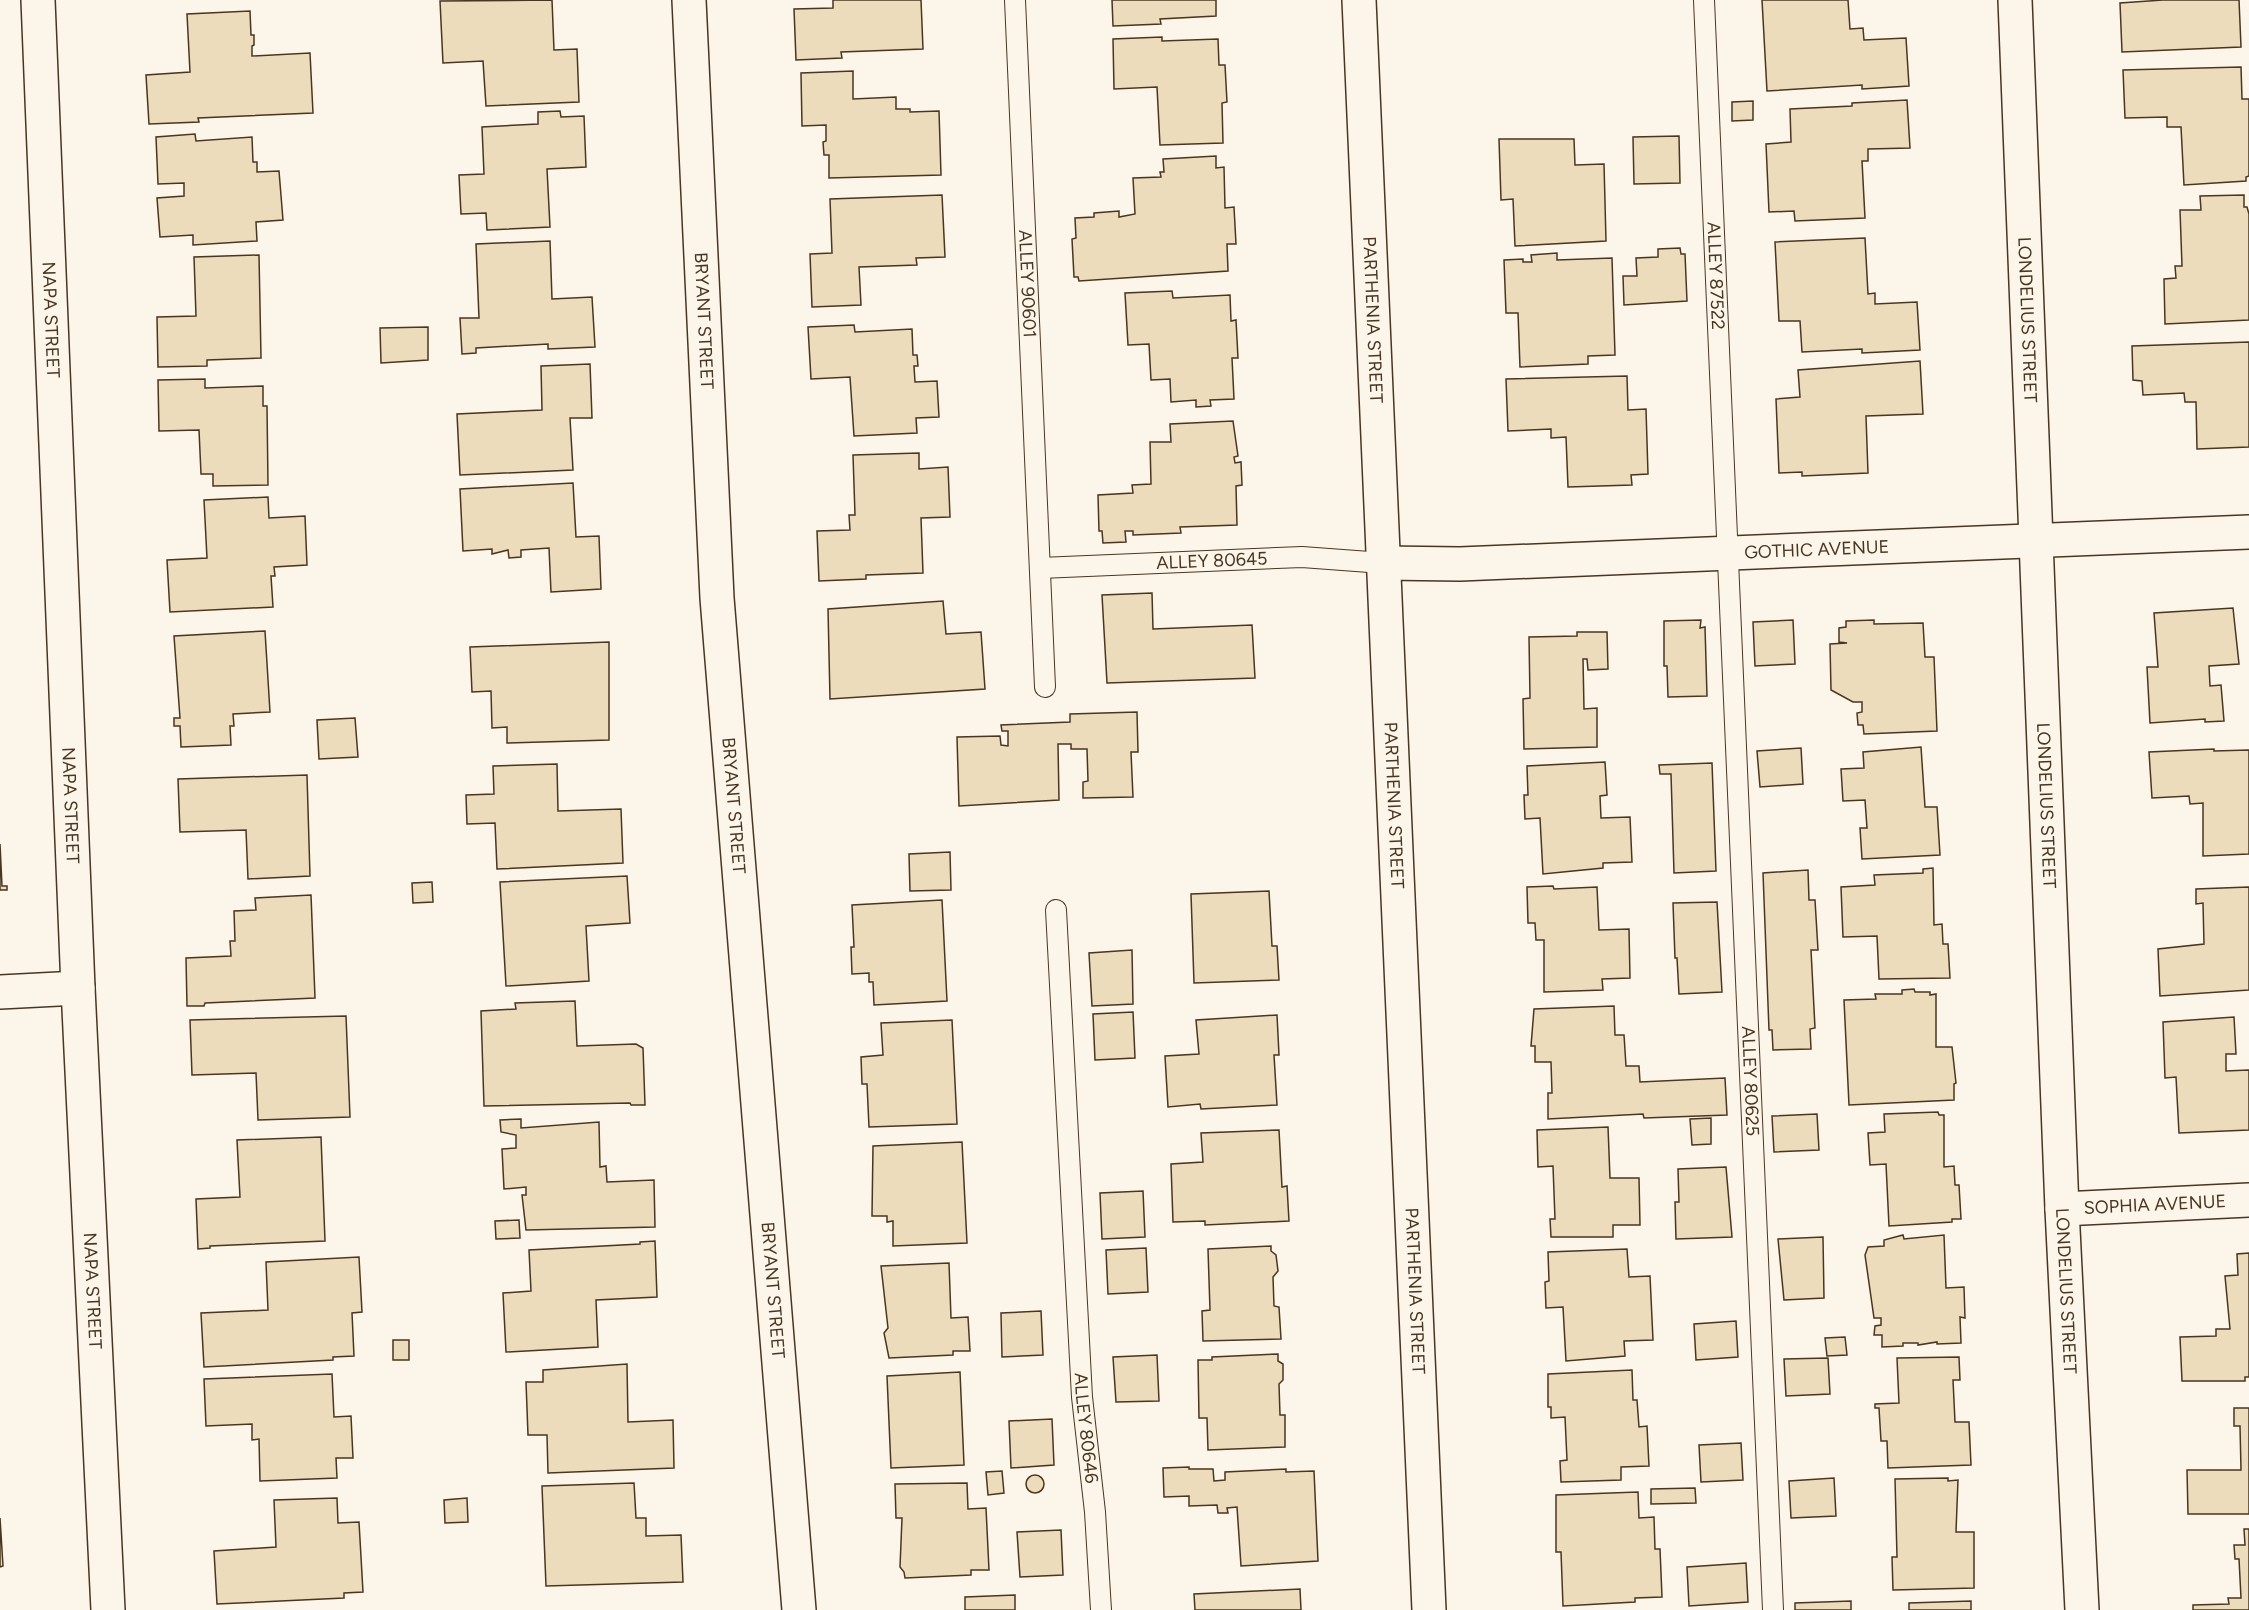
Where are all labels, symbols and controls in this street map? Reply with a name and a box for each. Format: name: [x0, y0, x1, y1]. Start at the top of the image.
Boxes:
street label: ALLEY 87522: [1703, 221, 1729, 330]
street label: ALLEY 90601: [1014, 229, 1041, 338]
street label: PARTHENIA STREET: [1358, 236, 1388, 404]
street label: LONDELIUS STREET: [2013, 236, 2042, 403]
street label: BRYANT STREET: [690, 252, 718, 390]
street label: NAPA STREET: [38, 261, 64, 379]
street label: GOTHIC AVENUE: [1744, 536, 1890, 563]
street label: ALLEY 80645: [1156, 547, 1268, 574]
street label: PARTHENIA STREET: [1379, 721, 1409, 889]
street label: LONDELIUS STREET: [2032, 722, 2061, 889]
street label: BRYANT STREET: [717, 736, 750, 875]
street label: NAPA STREET: [57, 747, 84, 864]
street label: ALLEY 80625: [1737, 1026, 1764, 1137]
street label: SOPHIA AVENUE: [2083, 1190, 2227, 1219]
street label: PARTHENIA STREET: [1401, 1207, 1430, 1375]
street label: LONDELIUS STREET: [2051, 1208, 2081, 1375]
street label: BRYANT STREET: [757, 1221, 790, 1359]
street label: NAPA STREET: [79, 1232, 106, 1350]
street label: ALLEY 80646: [1070, 1372, 1103, 1485]

